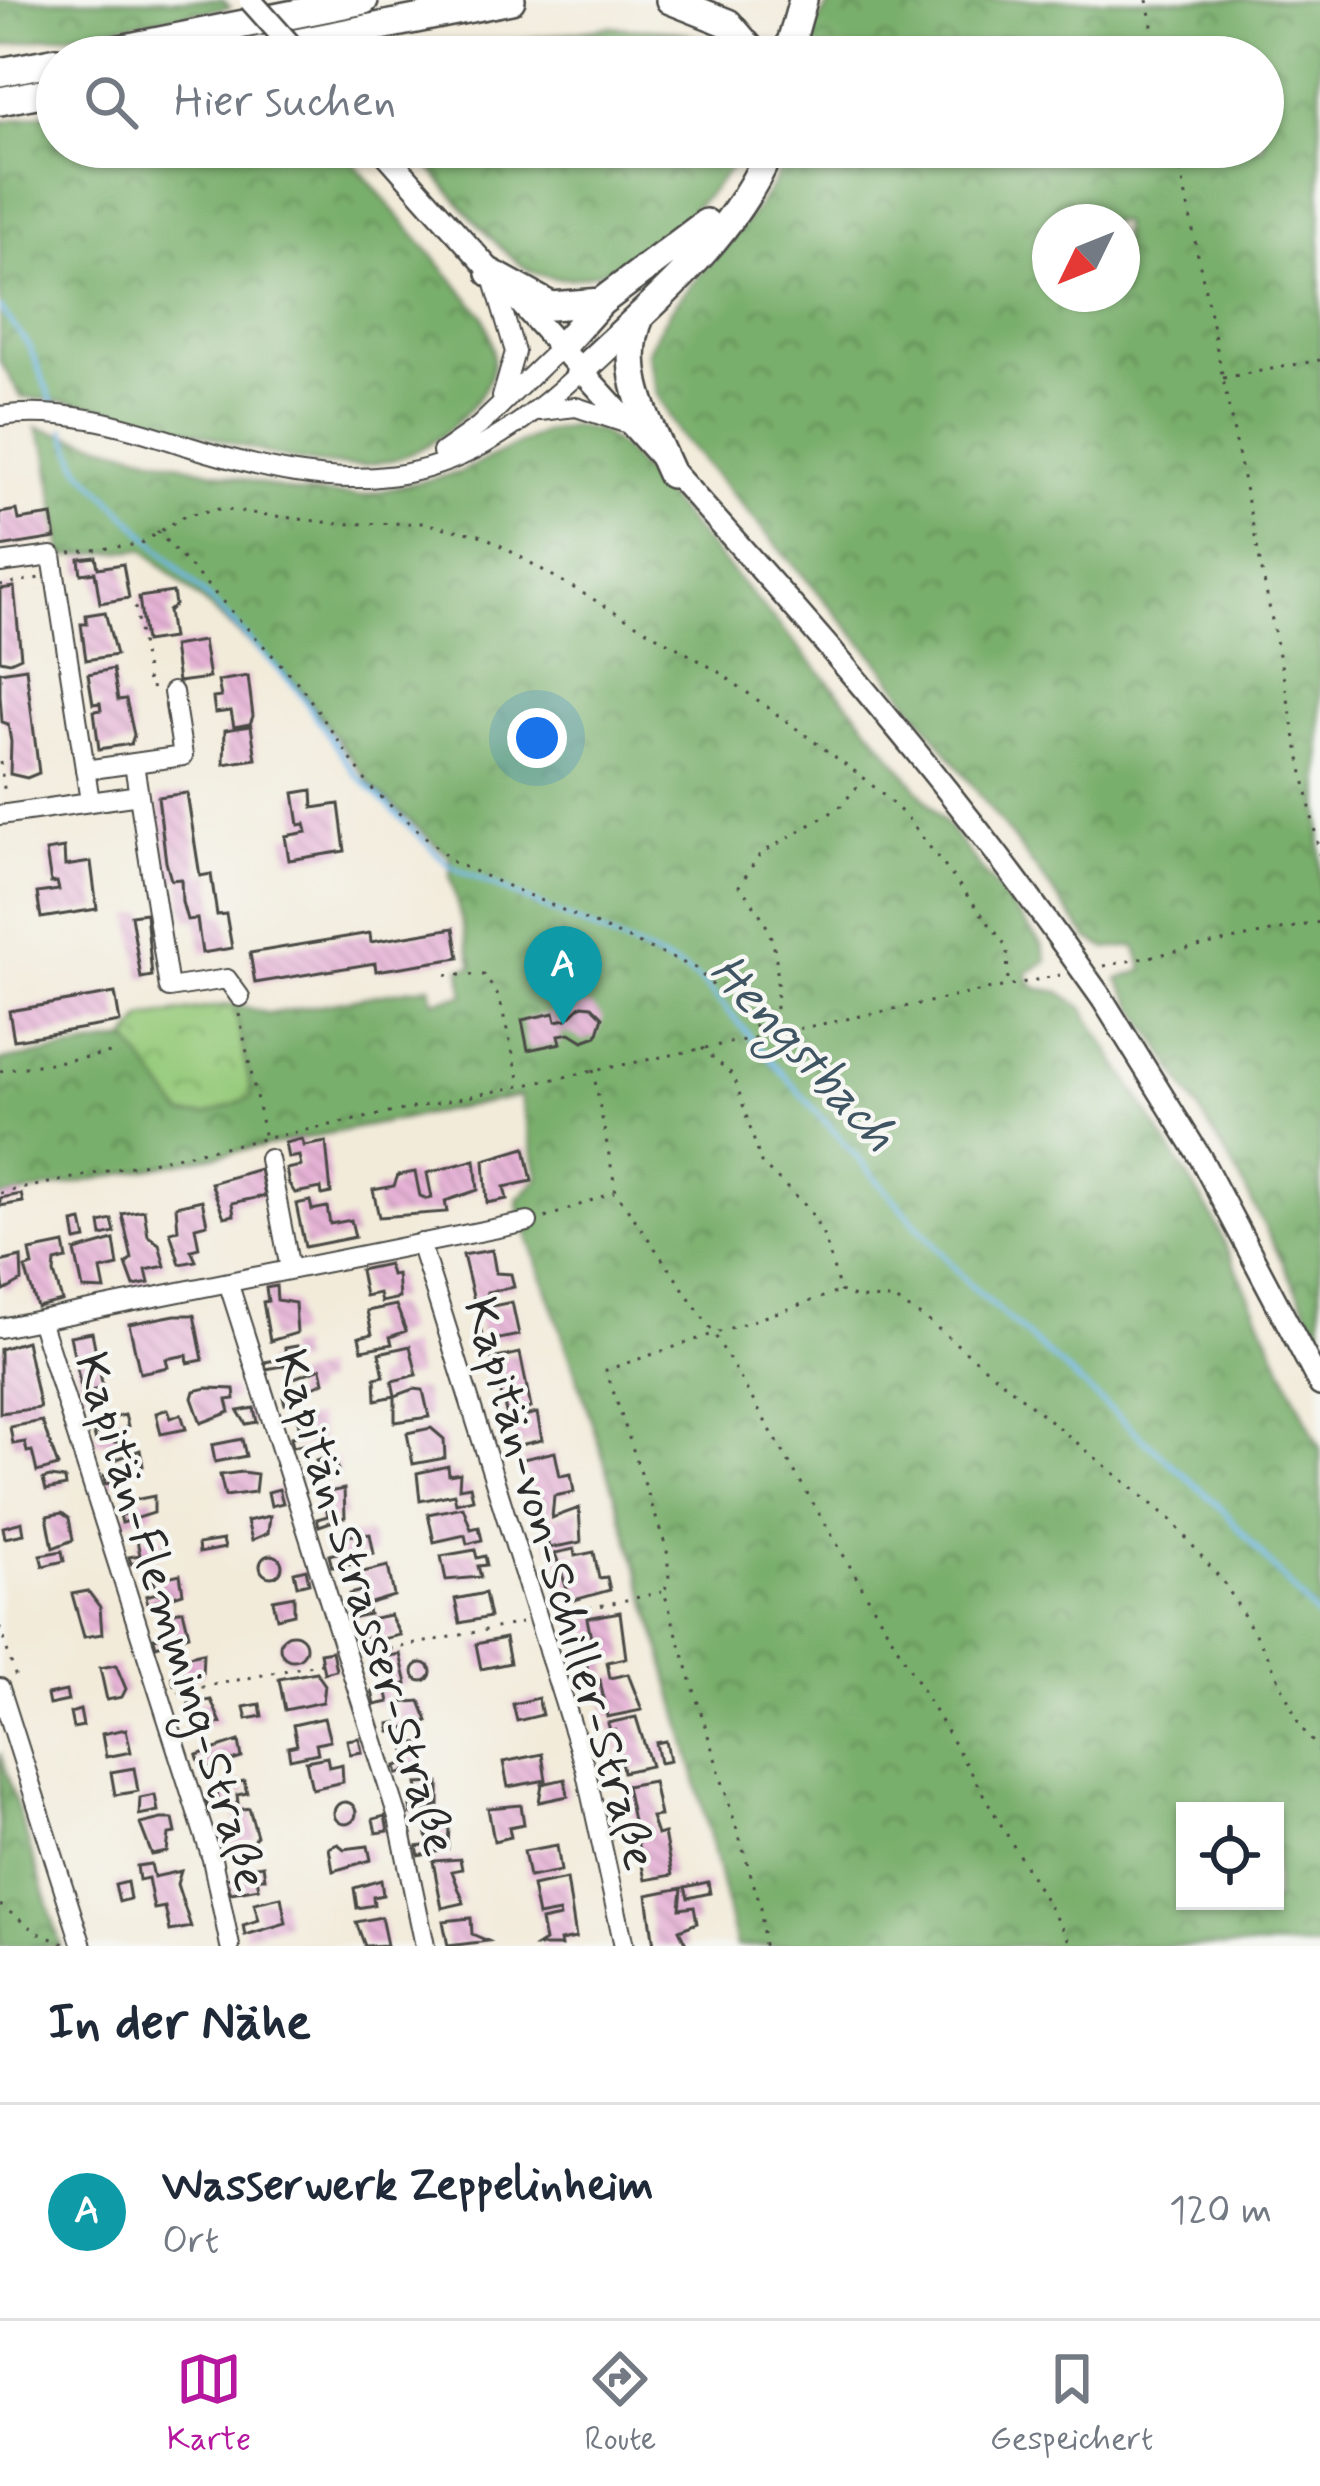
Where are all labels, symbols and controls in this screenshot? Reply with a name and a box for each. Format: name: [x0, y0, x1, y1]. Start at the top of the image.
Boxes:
search box: [36, 36, 1284, 168]
icon: search: [78, 69, 144, 135]
text: Hier suchen: [174, 73, 396, 132]
north arrow: [1032, 204, 1140, 312]
your location: [507, 708, 567, 768]
pin: A: [524, 926, 602, 1025]
water label: Hengstbach: [690, 941, 911, 1170]
street label: Kapitän-von-Schiller-Straße: [447, 1291, 671, 1877]
street label: Kapitän-Strasser-Straße: [257, 1343, 471, 1864]
street label: Kapitän-Flemming-Straße: [55, 1345, 282, 1900]
map controls: [1176, 1802, 1284, 1910]
button: locate: [1176, 1802, 1284, 1910]
text: In der Nähe: [48, 1991, 311, 2057]
text: Wasserwerk Zeppelinheim: [162, 2157, 653, 2216]
text: A: [74, 2186, 100, 2237]
text: 120 m: [1169, 2186, 1272, 2237]
text: Ort: [162, 2216, 219, 2267]
tab: Karte: [167, 2346, 251, 2462]
tab: Route: [584, 2346, 656, 2462]
tab: Gespeichert: [990, 2346, 1153, 2462]

